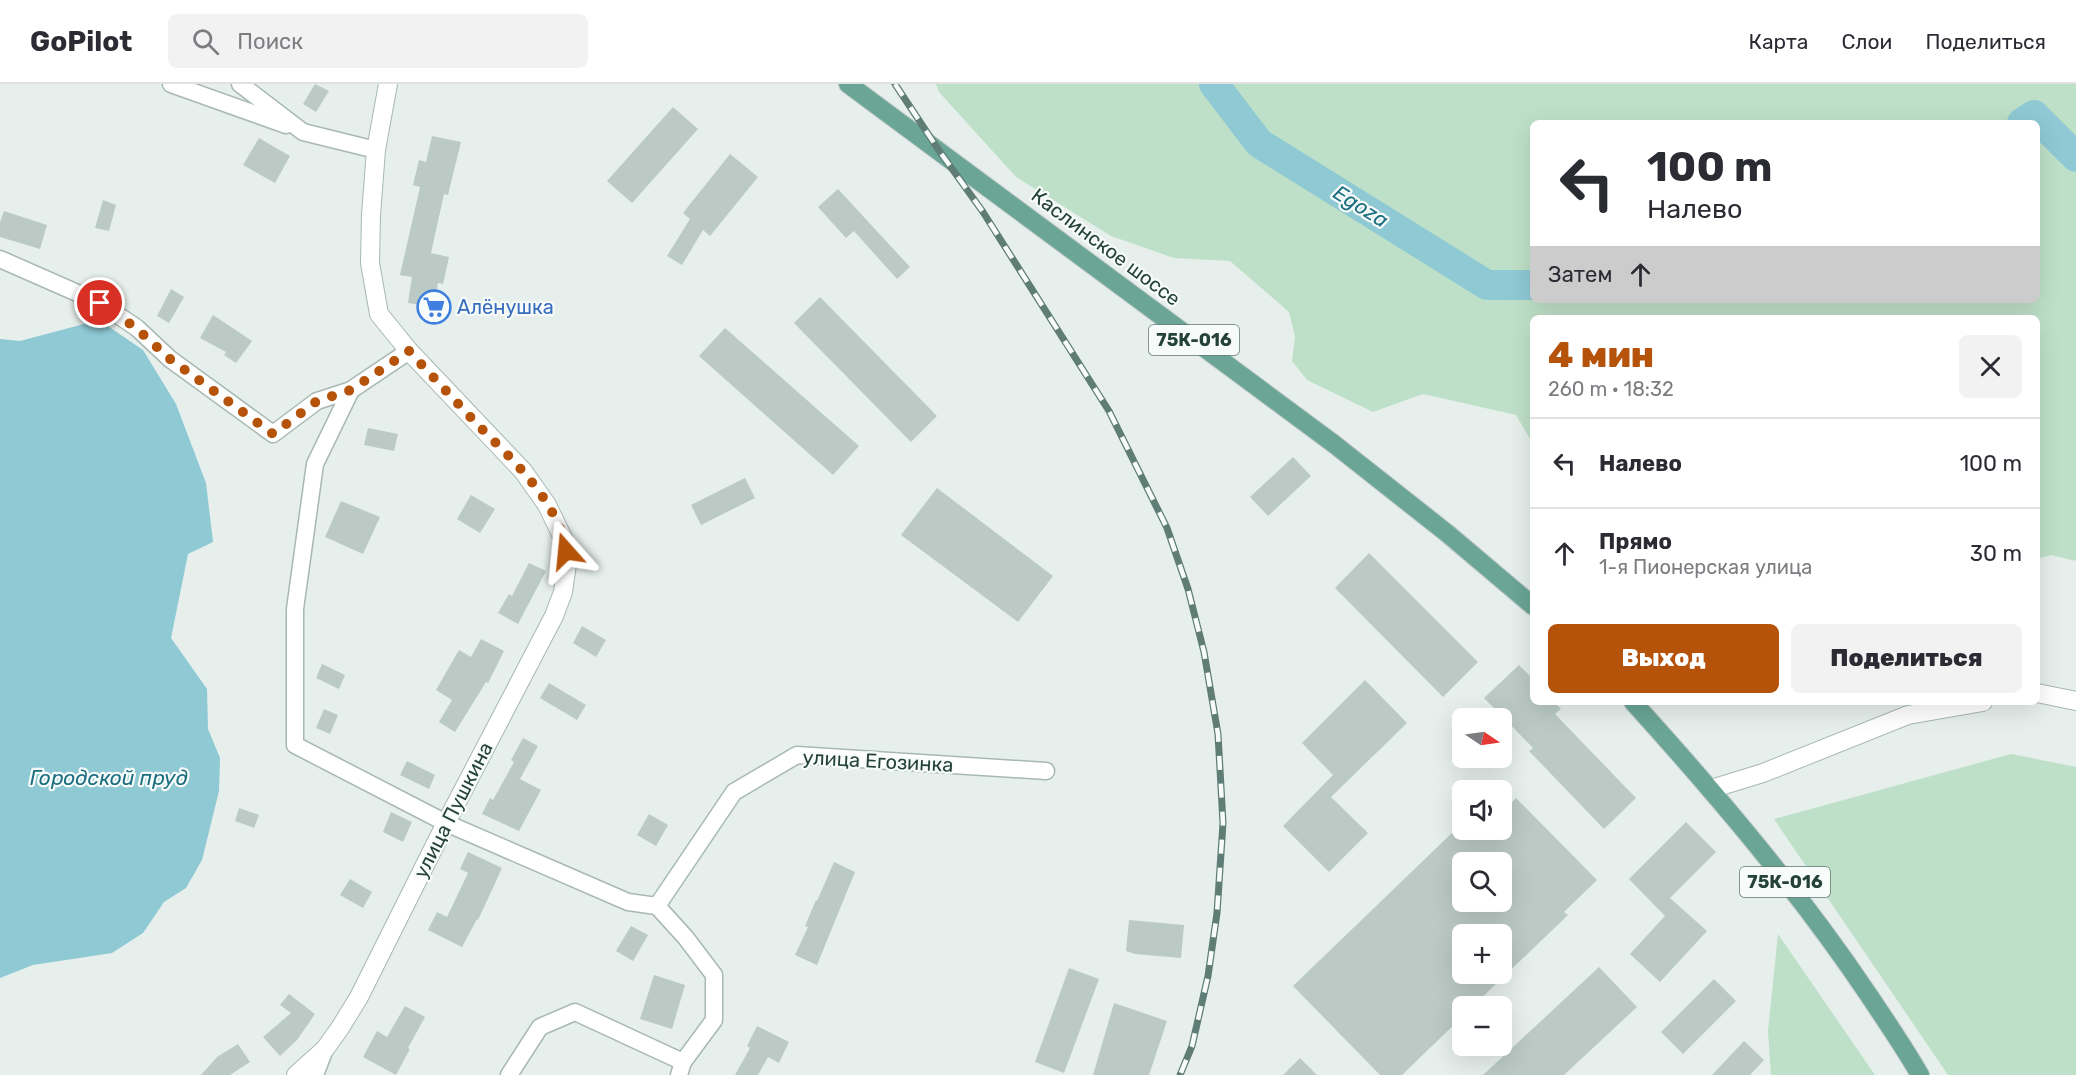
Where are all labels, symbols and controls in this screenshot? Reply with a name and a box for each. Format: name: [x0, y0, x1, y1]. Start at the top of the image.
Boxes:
search box: [168, 14, 588, 68]
text: GoPilot: [30, 25, 132, 58]
icon: search: [189, 25, 222, 58]
text: Поиск: [237, 28, 303, 55]
text: Карта: [1748, 29, 1808, 54]
text: Слои: [1841, 29, 1892, 54]
text: Поделиться: [1925, 29, 2046, 54]
text: 100 m: [1647, 142, 1772, 192]
icon: left: [1548, 144, 1626, 222]
water label: Egoza: [1329, 180, 1393, 232]
street label: Каслинское шоссе: [1027, 183, 1185, 311]
text: Налево: [1647, 193, 1743, 225]
icon: ahead: [1624, 258, 1657, 291]
text: Затем: [1548, 261, 1612, 288]
pin: [74, 277, 125, 328]
icon: arrive: [83, 286, 116, 319]
supermarket icon: Алёнушка: [416, 289, 452, 325]
place label: Алёнушка: [457, 295, 554, 319]
road number: 75К-016: [1149, 325, 1239, 355]
text: 4 мин: [1548, 333, 1654, 376]
button: close: [1959, 335, 2022, 398]
text: 260 m · 18:32: [1548, 377, 1674, 401]
icon: left: [1548, 447, 1581, 480]
text: Налево: [1599, 450, 1682, 477]
text: 100 m: [1960, 450, 2022, 477]
position arrow: [534, 519, 598, 583]
text: Прямо: [1599, 528, 1672, 555]
icon: ahead: [1548, 537, 1581, 570]
text: 30 m: [1970, 540, 2022, 567]
text: 1-я Пионерская улица: [1599, 555, 1812, 579]
button: Выход: [1548, 624, 1779, 693]
button: Поделиться: [1791, 624, 2022, 693]
north arrow: [1452, 708, 1512, 768]
map controls: [1452, 708, 1512, 1056]
street label: улица Пушкина: [408, 738, 498, 882]
street label: улица Егозинка: [802, 745, 954, 777]
water label: Городской пруд: [30, 765, 188, 790]
button: sound: [1452, 780, 1512, 840]
button: search: [1452, 852, 1512, 912]
road number: 75К-016: [1740, 867, 1830, 897]
button: +: [1452, 924, 1512, 984]
button: −: [1452, 996, 1512, 1056]

